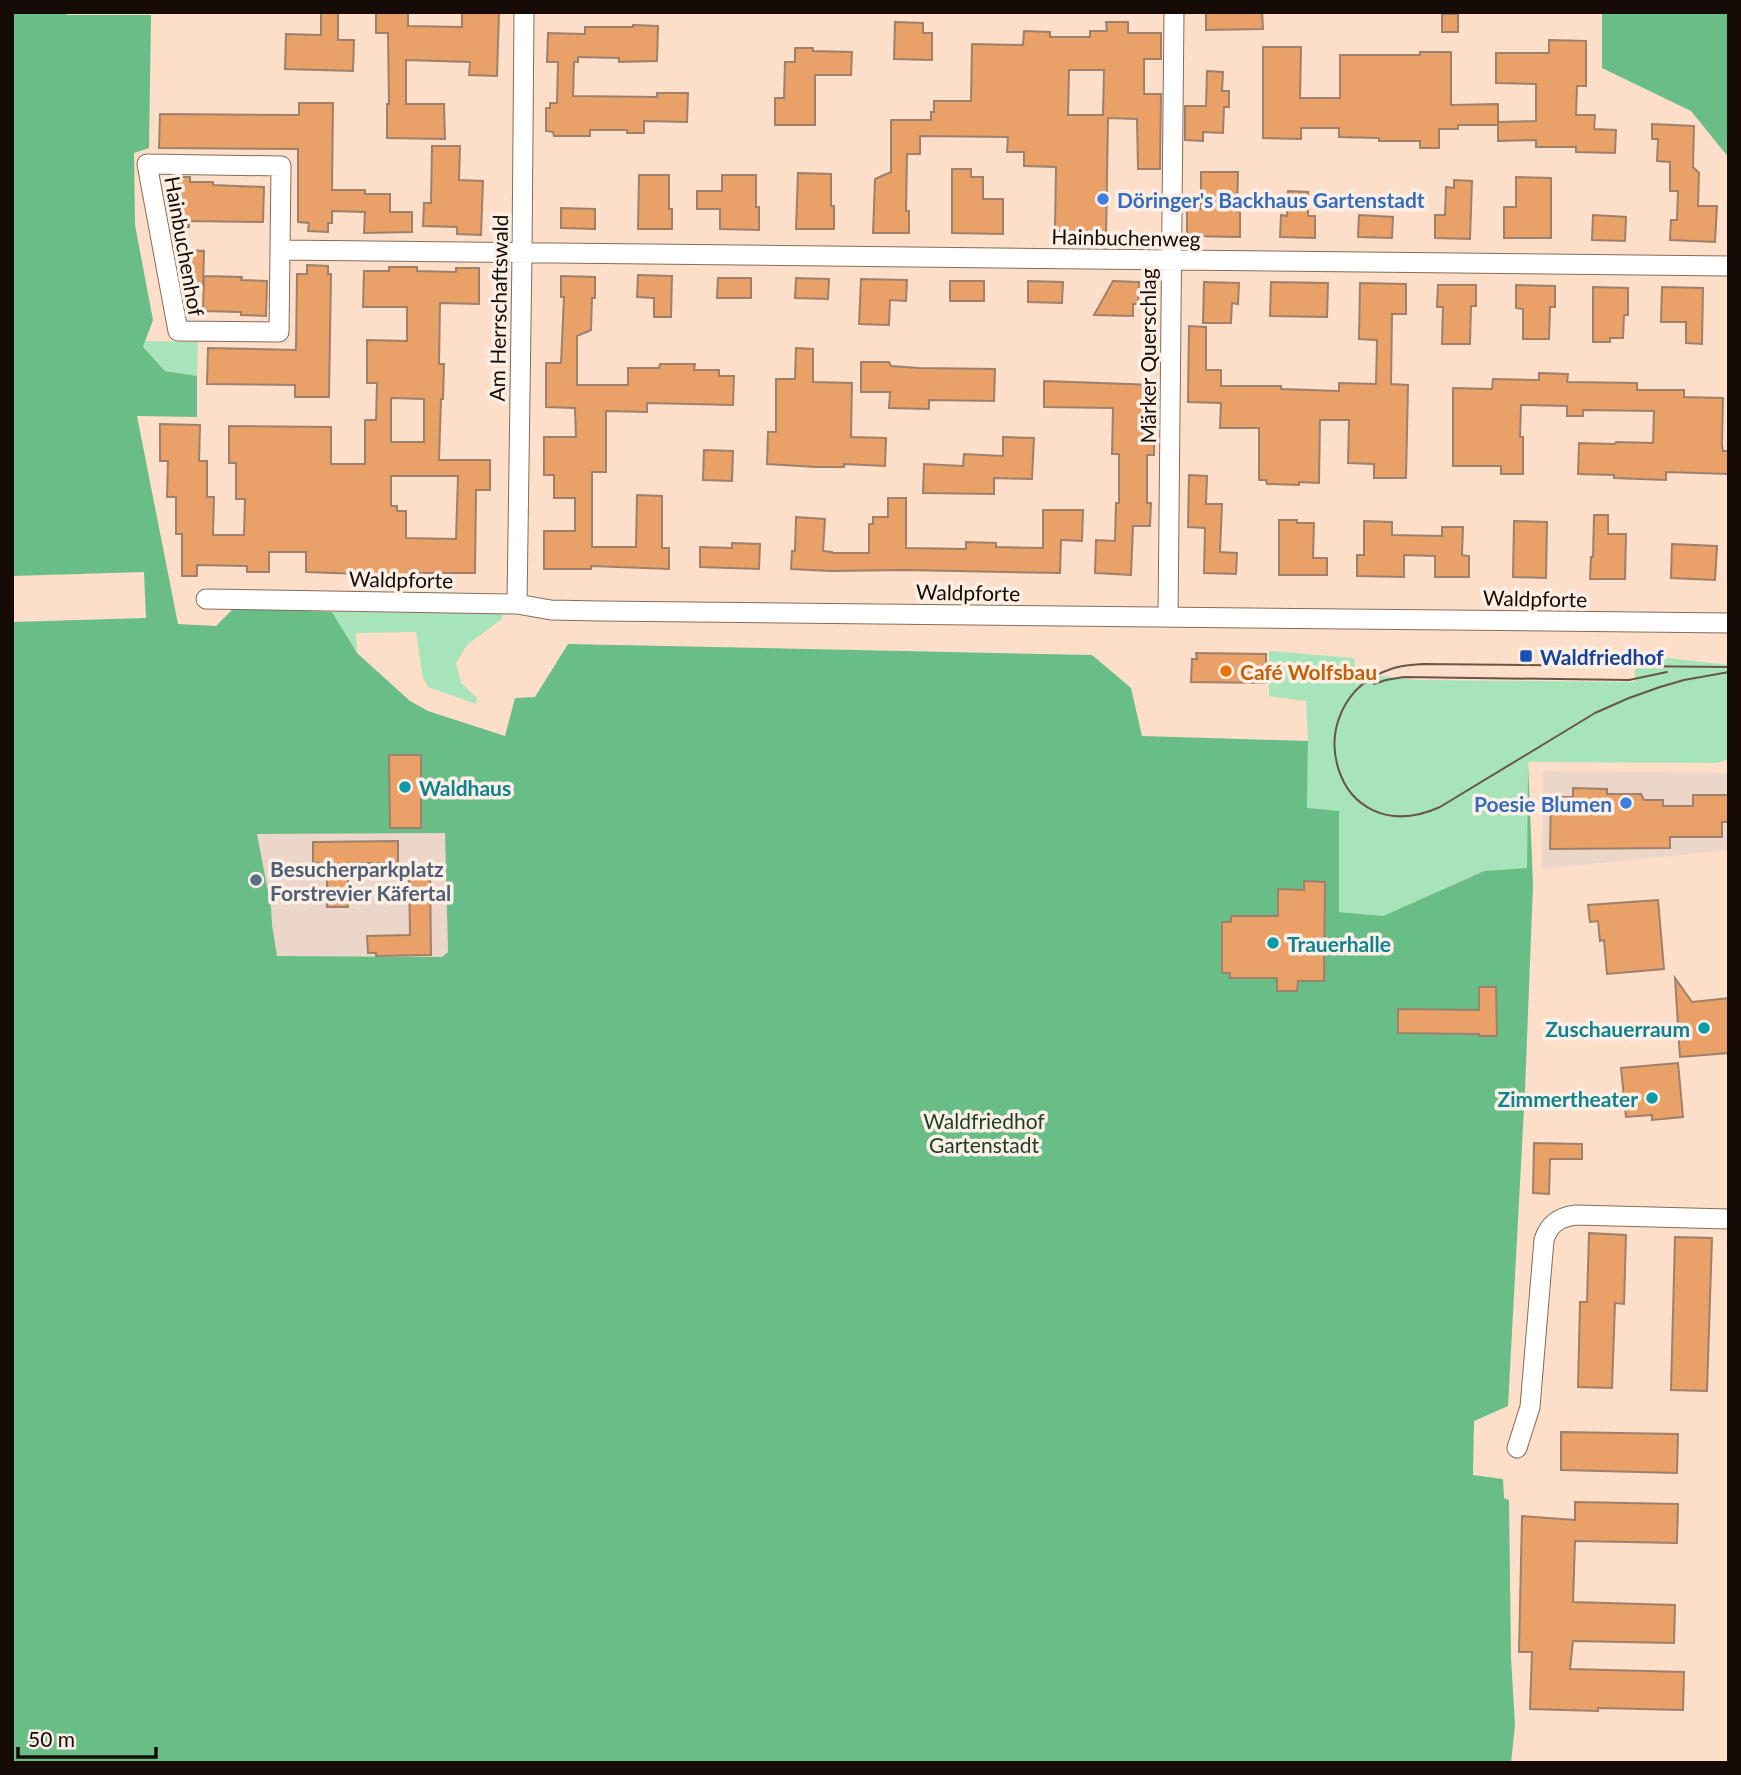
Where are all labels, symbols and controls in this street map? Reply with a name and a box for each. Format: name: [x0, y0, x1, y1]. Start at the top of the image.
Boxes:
street label: Hainbuchenhof: [160, 174, 210, 319]
place label: Döringer's Backhaus Gartenstadt: [1117, 187, 1425, 212]
marker: Döringer's Backhaus Gartenstadt: [1095, 191, 1111, 207]
street label: Am Herrschaftswald: [484, 214, 512, 402]
street label: Hainbuchenweg: [1051, 223, 1201, 251]
street label: Märker Querschlag: [1135, 268, 1160, 444]
street label: Waldpforte: [349, 566, 453, 592]
street label: Waldpforte: [916, 579, 1020, 605]
street label: Waldpforte: [1483, 585, 1587, 611]
place label: Waldfriedhof: [1540, 644, 1664, 669]
marker: Waldfriedhof: [1518, 648, 1534, 664]
place label: Café Wolfsbau: [1240, 659, 1377, 684]
marker: Café Wolfsbau: [1218, 663, 1234, 679]
place label: Waldhaus: [419, 775, 511, 800]
marker: Waldhaus: [397, 779, 413, 795]
place label: Poesie Blumen: [1474, 791, 1612, 816]
marker: Poesie Blumen: [1618, 795, 1634, 811]
place label: Besucherparkplatz Forstrevier Käfertal: [270, 856, 451, 905]
marker: Besucherparkplatz Forstrevier Käfertal: [248, 872, 264, 888]
place label: Trauerhalle: [1287, 931, 1391, 956]
marker: Trauerhalle: [1265, 935, 1281, 951]
place label: Zuschauerraum: [1545, 1016, 1690, 1041]
marker: Zuschauerraum: [1696, 1020, 1712, 1036]
place label: Zimmertheater: [1498, 1086, 1638, 1111]
marker: Zimmertheater: [1644, 1090, 1660, 1106]
park label: Waldfriedhof Gartenstadt: [923, 1108, 1045, 1157]
scale bar: [18, 1716, 156, 1760]
text: 50 m: [28, 1726, 75, 1751]

